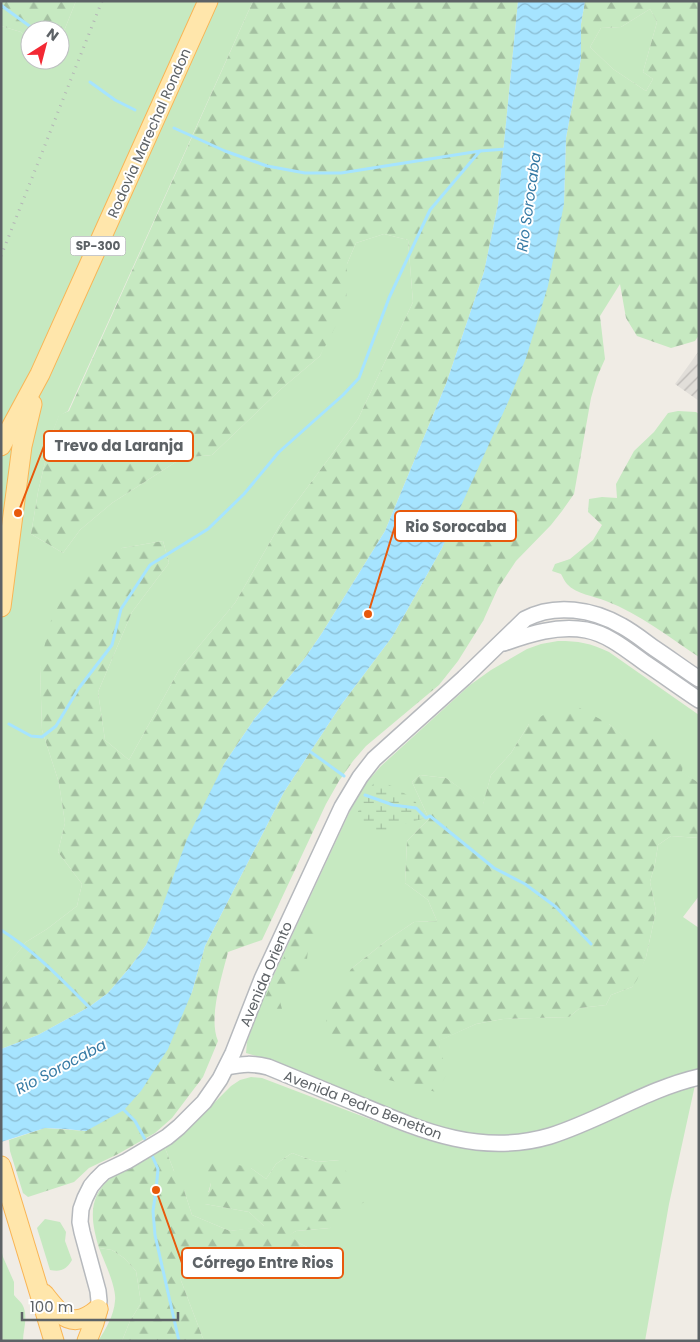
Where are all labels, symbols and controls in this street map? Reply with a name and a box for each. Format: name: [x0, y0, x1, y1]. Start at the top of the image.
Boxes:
north arrow: [20, 20, 70, 70]
text: N: [43, 23, 63, 46]
street label: Rodovia Marechal Rondon: [102, 45, 196, 221]
water label: Rio Sorocaba: [511, 151, 546, 253]
road number: SP-300: [70, 237, 126, 256]
callout: Trevo da Laranja: [44, 431, 193, 461]
text: Trevo da Laranja: [55, 435, 183, 456]
callout: Rio Sorocaba: [395, 511, 516, 541]
text: Rio Sorocaba: [405, 516, 507, 537]
street label: Avenida Oriento: [235, 918, 297, 1030]
water label: Rio Sorocaba: [12, 1034, 110, 1099]
street label: Avenida Pedro Benetton: [281, 1066, 445, 1144]
callout: Córrego Entre Rios: [182, 1248, 343, 1278]
text: Córrego Entre Rios: [192, 1252, 334, 1273]
scale bar: [22, 1290, 179, 1322]
text: 100 m: [30, 1296, 73, 1317]

